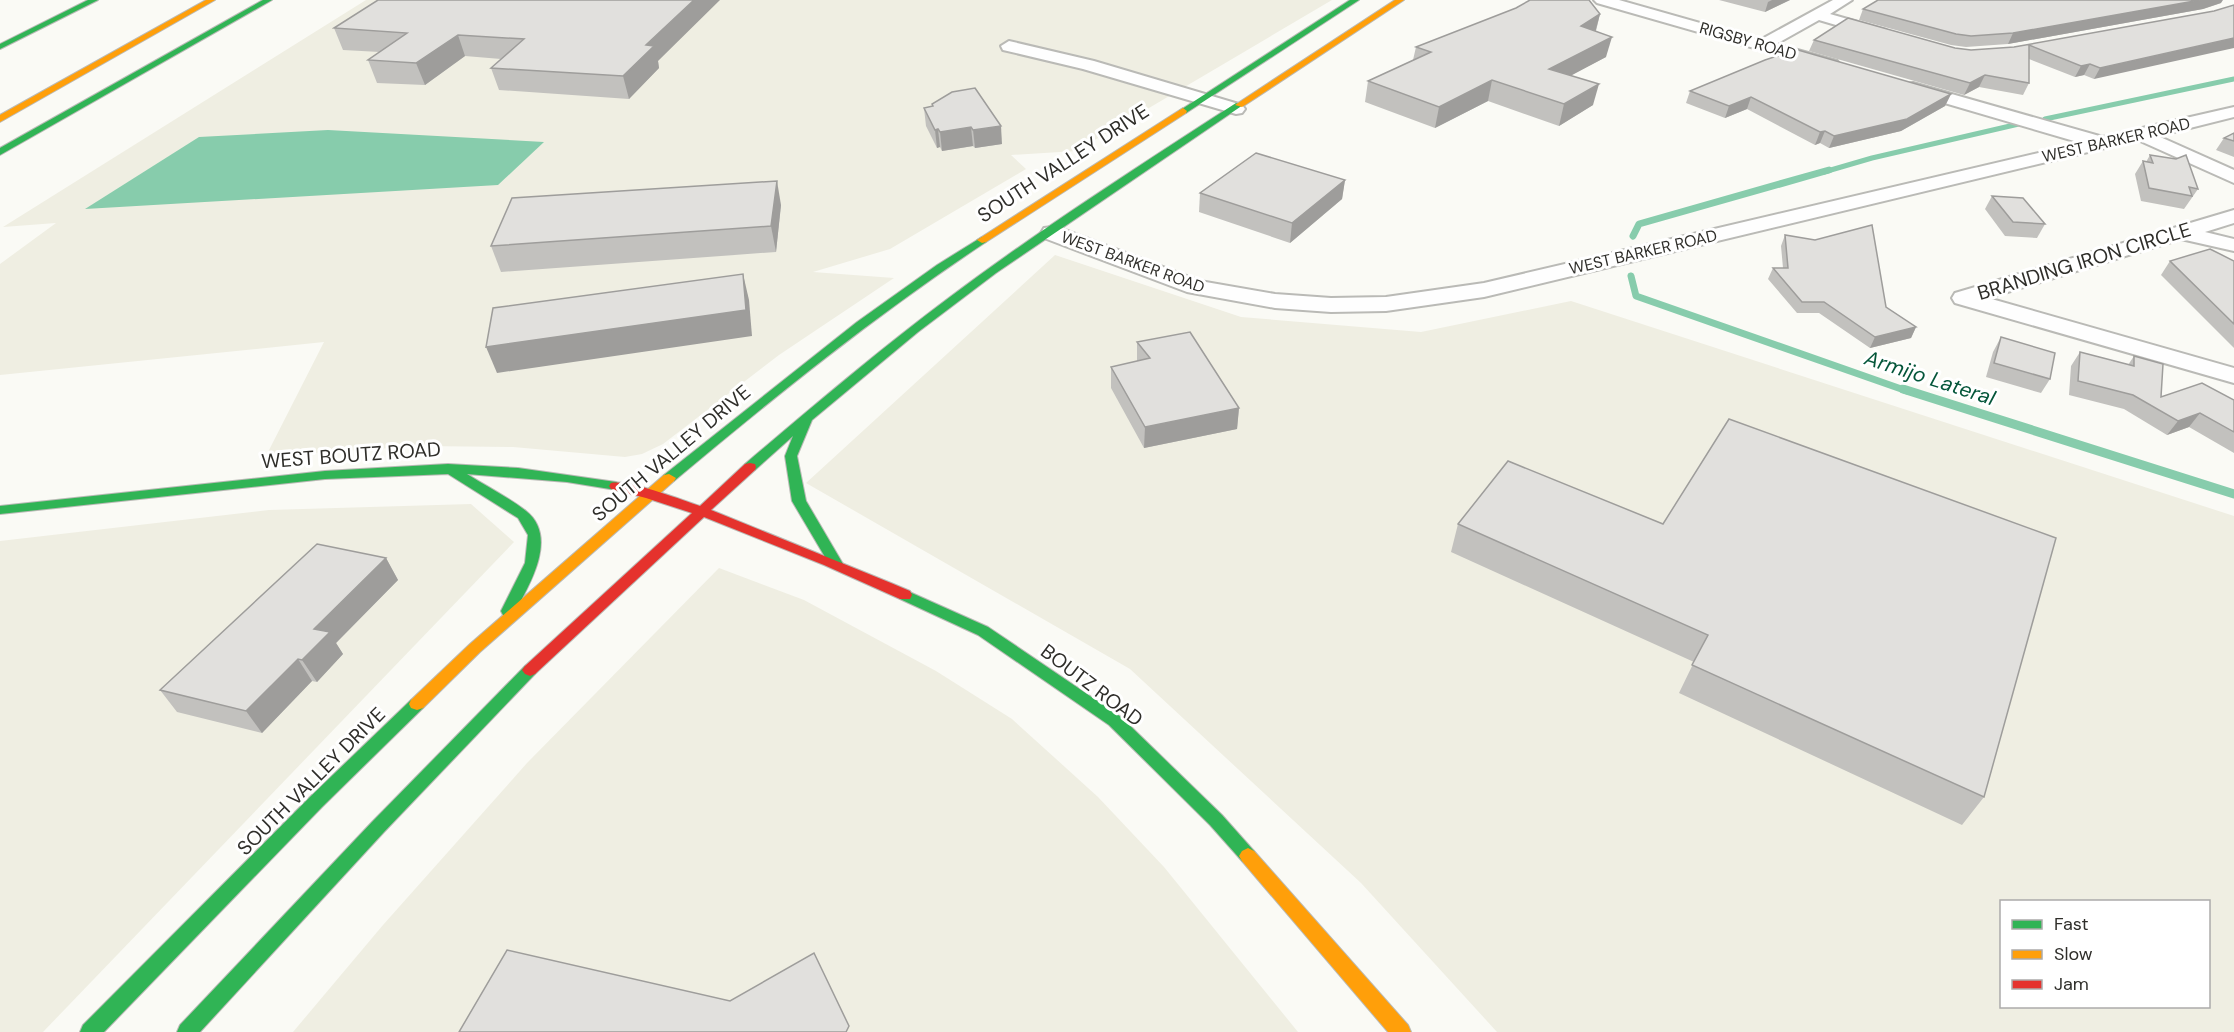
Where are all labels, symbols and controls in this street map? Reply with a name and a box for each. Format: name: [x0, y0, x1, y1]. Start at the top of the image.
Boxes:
street label: RIGSBY ROAD: [1697, 17, 1799, 65]
street label: SOUTH VALLEY DRIVE: [972, 98, 1154, 228]
street label: WEST BARKER ROAD: [2040, 113, 2192, 167]
street label: BRANDING IRON CIRCLE: [1974, 216, 2194, 306]
street label: WEST BARKER ROAD: [1567, 225, 1719, 279]
street label: WEST BARKER ROAD: [1058, 226, 1208, 298]
water label: Armijo Lateral: [1860, 343, 1999, 412]
street label: SOUTH VALLEY DRIVE: [586, 379, 756, 527]
street label: WEST BOUTZ ROAD: [260, 436, 442, 474]
street label: BOUTZ ROAD: [1036, 638, 1148, 732]
street label: SOUTH VALLEY DRIVE: [231, 701, 391, 861]
legend: [2000, 900, 2210, 1008]
text: Fast: [2054, 912, 2089, 936]
text: Slow: [2054, 942, 2093, 966]
text: Jam: [2054, 972, 2089, 996]

